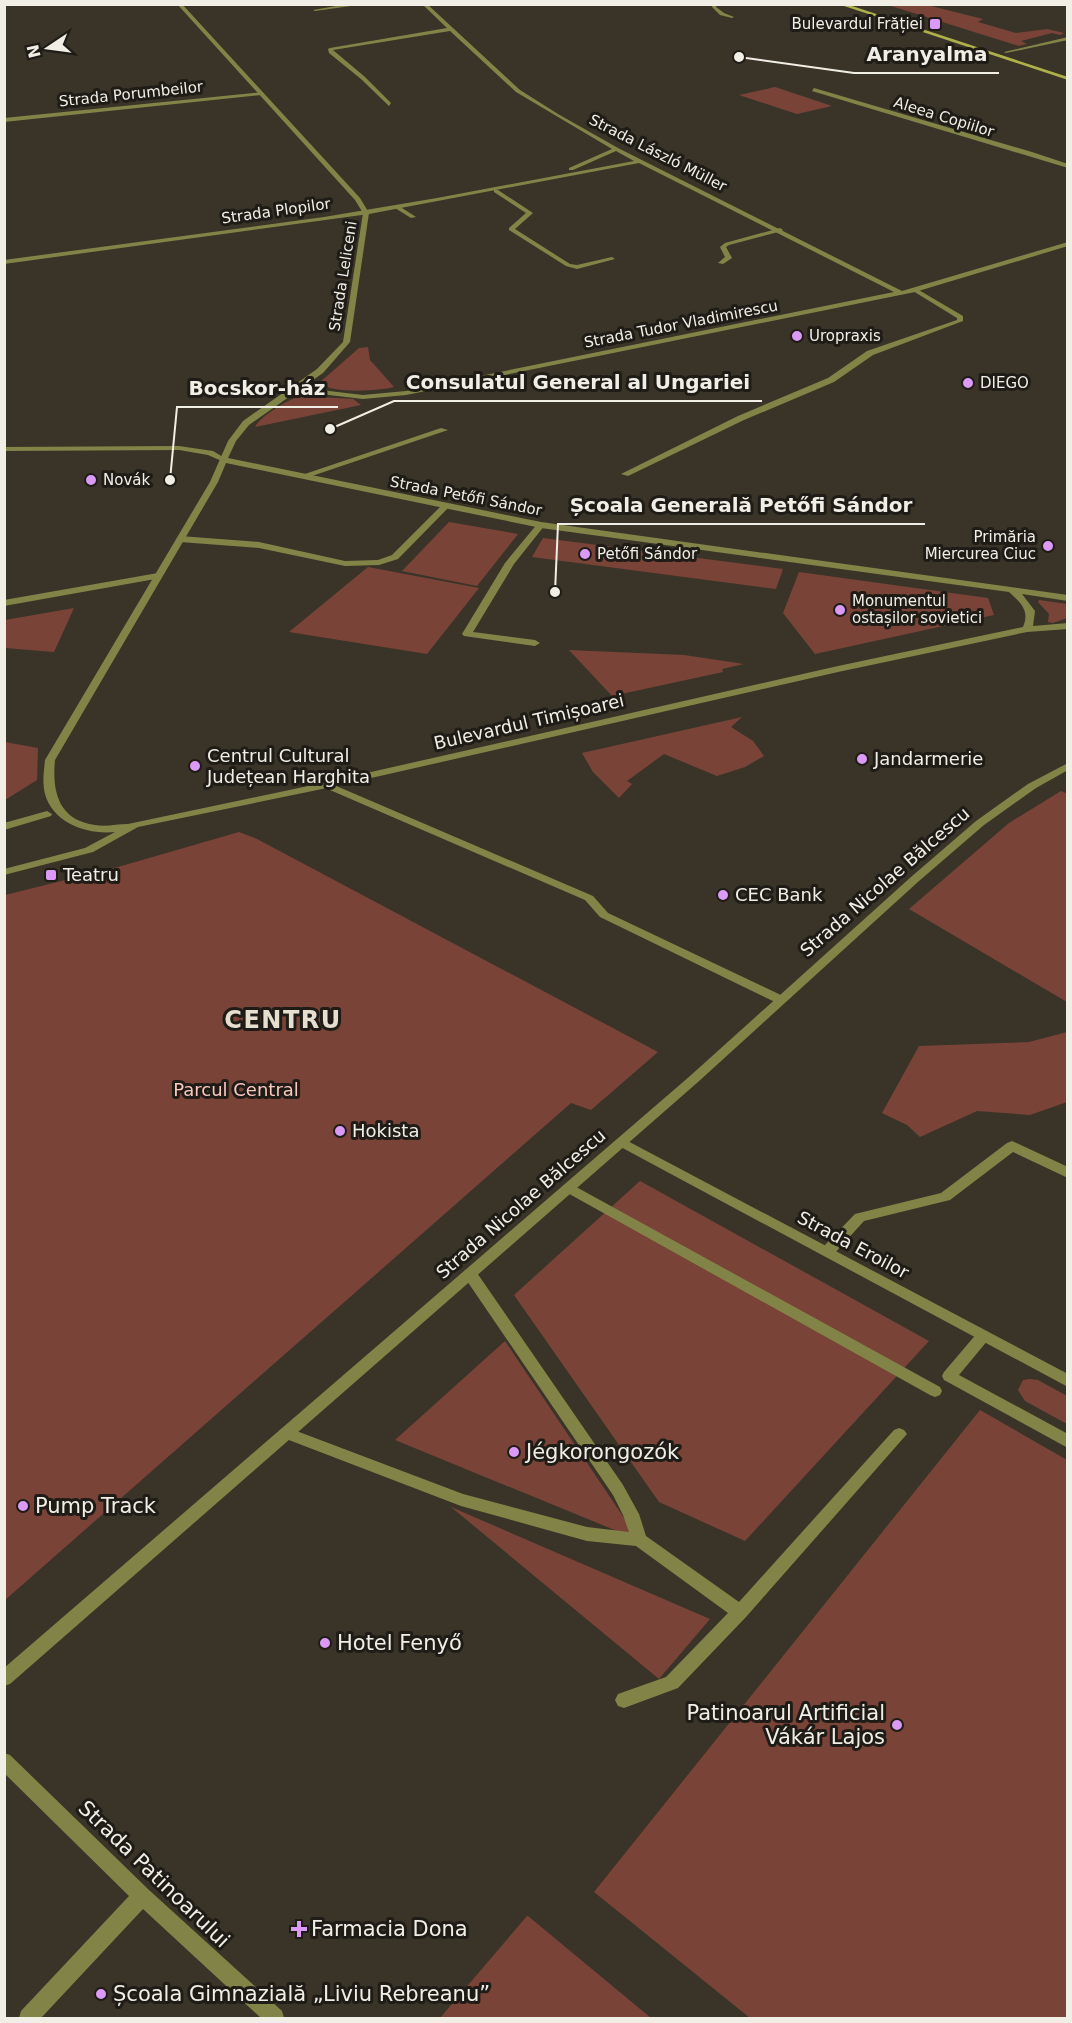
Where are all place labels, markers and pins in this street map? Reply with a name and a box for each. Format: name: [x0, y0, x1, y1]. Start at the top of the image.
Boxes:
place label: Bulevardul Frăției: [792, 15, 923, 33]
marker: Bulevardul Frăției: [928, 17, 942, 31]
callout: Aranyalma: [854, 35, 999, 73]
place label: Uropraxis: [809, 327, 881, 345]
marker: Uropraxis: [790, 329, 804, 343]
callout: Consulatul General al Ungariei: [394, 363, 762, 401]
callout: Bocskor-ház: [177, 369, 338, 407]
place label: DIEGO: [980, 374, 1029, 392]
marker: DIEGO: [961, 376, 975, 390]
place label: Novák: [103, 471, 150, 489]
marker: Novák: [84, 473, 98, 487]
callout: Școala Generală Petőfi Sándor: [558, 486, 925, 524]
place label: Primăria Miercurea Ciuc: [925, 528, 1036, 563]
marker: Primăria Miercurea Ciuc: [1041, 539, 1055, 553]
place label: Petőfi Sándor: [597, 545, 698, 563]
marker: Petőfi Sándor: [578, 547, 592, 561]
place label: Monumentul ostașilor sovietici: [852, 592, 982, 627]
marker: Monumentul ostașilor sovietici: [833, 603, 847, 617]
place label: Centrul Cultural Județean Harghita: [206, 745, 370, 787]
place label: Jandarmerie: [873, 748, 983, 769]
marker: Jandarmerie: [855, 752, 869, 766]
marker: Centrul Cultural Județean Harghita: [188, 759, 202, 773]
place label: Teatru: [62, 864, 119, 885]
marker: Teatru: [44, 868, 58, 882]
place label: CEC Bank: [735, 884, 823, 905]
marker: CEC Bank: [716, 888, 730, 902]
place label: Hokista: [352, 1120, 419, 1141]
marker: Hokista: [333, 1124, 347, 1138]
place label: Jégkorongozók: [524, 1440, 680, 1464]
marker: Jégkorongozók: [507, 1445, 521, 1459]
place label: Pump Track: [35, 1494, 157, 1518]
marker: Pump Track: [16, 1499, 30, 1513]
place label: Hotel Fenyő: [337, 1631, 462, 1655]
marker: Hotel Fenyő: [318, 1636, 332, 1650]
place label: Patinoarul Artificial Vákár Lajos: [686, 1701, 885, 1749]
marker: Patinoarul Artificial Vákár Lajos: [890, 1718, 904, 1732]
place label: Farmacia Dona: [311, 1917, 468, 1941]
marker: Farmacia Dona: [292, 1922, 306, 1936]
place label: Școala Gimnazială „Liviu Rebreanu”: [113, 1982, 490, 2006]
marker: Școala Gimnazială „Liviu Rebreanu”: [94, 1987, 108, 2001]

